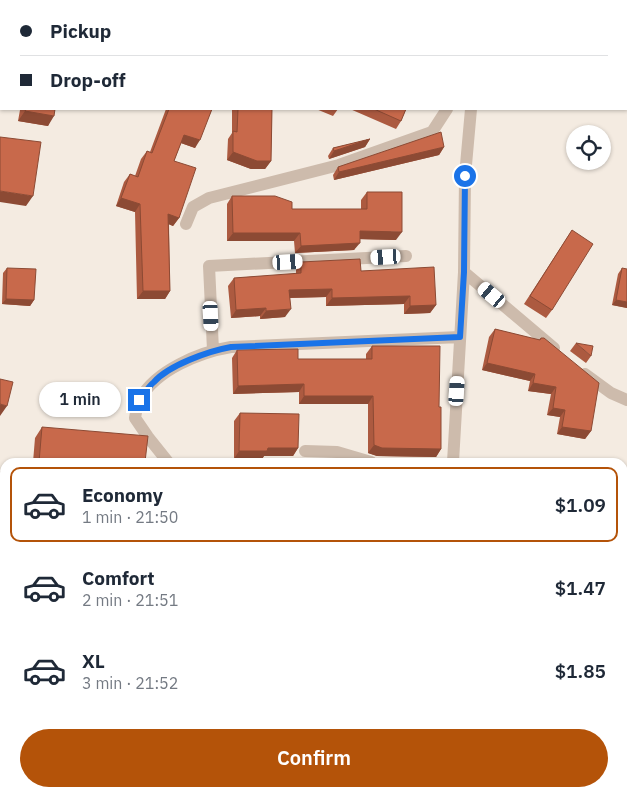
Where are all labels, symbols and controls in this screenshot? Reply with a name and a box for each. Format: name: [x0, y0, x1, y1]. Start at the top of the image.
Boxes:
text: Pickup: [50, 19, 111, 43]
text: Drop-off: [50, 68, 126, 92]
map controls: [566, 125, 611, 170]
button: locate: [566, 125, 611, 170]
route start: [454, 165, 476, 187]
car: [370, 249, 401, 265]
car: [272, 254, 303, 270]
car: [475, 280, 508, 310]
car: [202, 301, 219, 331]
car: [448, 376, 465, 406]
callout: 1 min: [39, 382, 122, 418]
text: 1 min: [59, 389, 101, 409]
route end: [128, 389, 150, 411]
icon: car: [22, 482, 67, 527]
text: Economy: [82, 483, 163, 507]
text: $1.09: [555, 493, 606, 517]
text: 1 min · 21:50: [82, 507, 178, 527]
icon: car: [22, 565, 67, 610]
text: Comfort: [82, 566, 155, 590]
text: $1.47: [555, 576, 606, 600]
text: 2 min · 21:51: [82, 590, 178, 610]
icon: car: [22, 648, 67, 693]
text: XL: [82, 649, 105, 673]
text: $1.85: [555, 659, 606, 683]
text: 3 min · 21:52: [82, 673, 178, 693]
button: Confirm: [20, 729, 608, 787]

